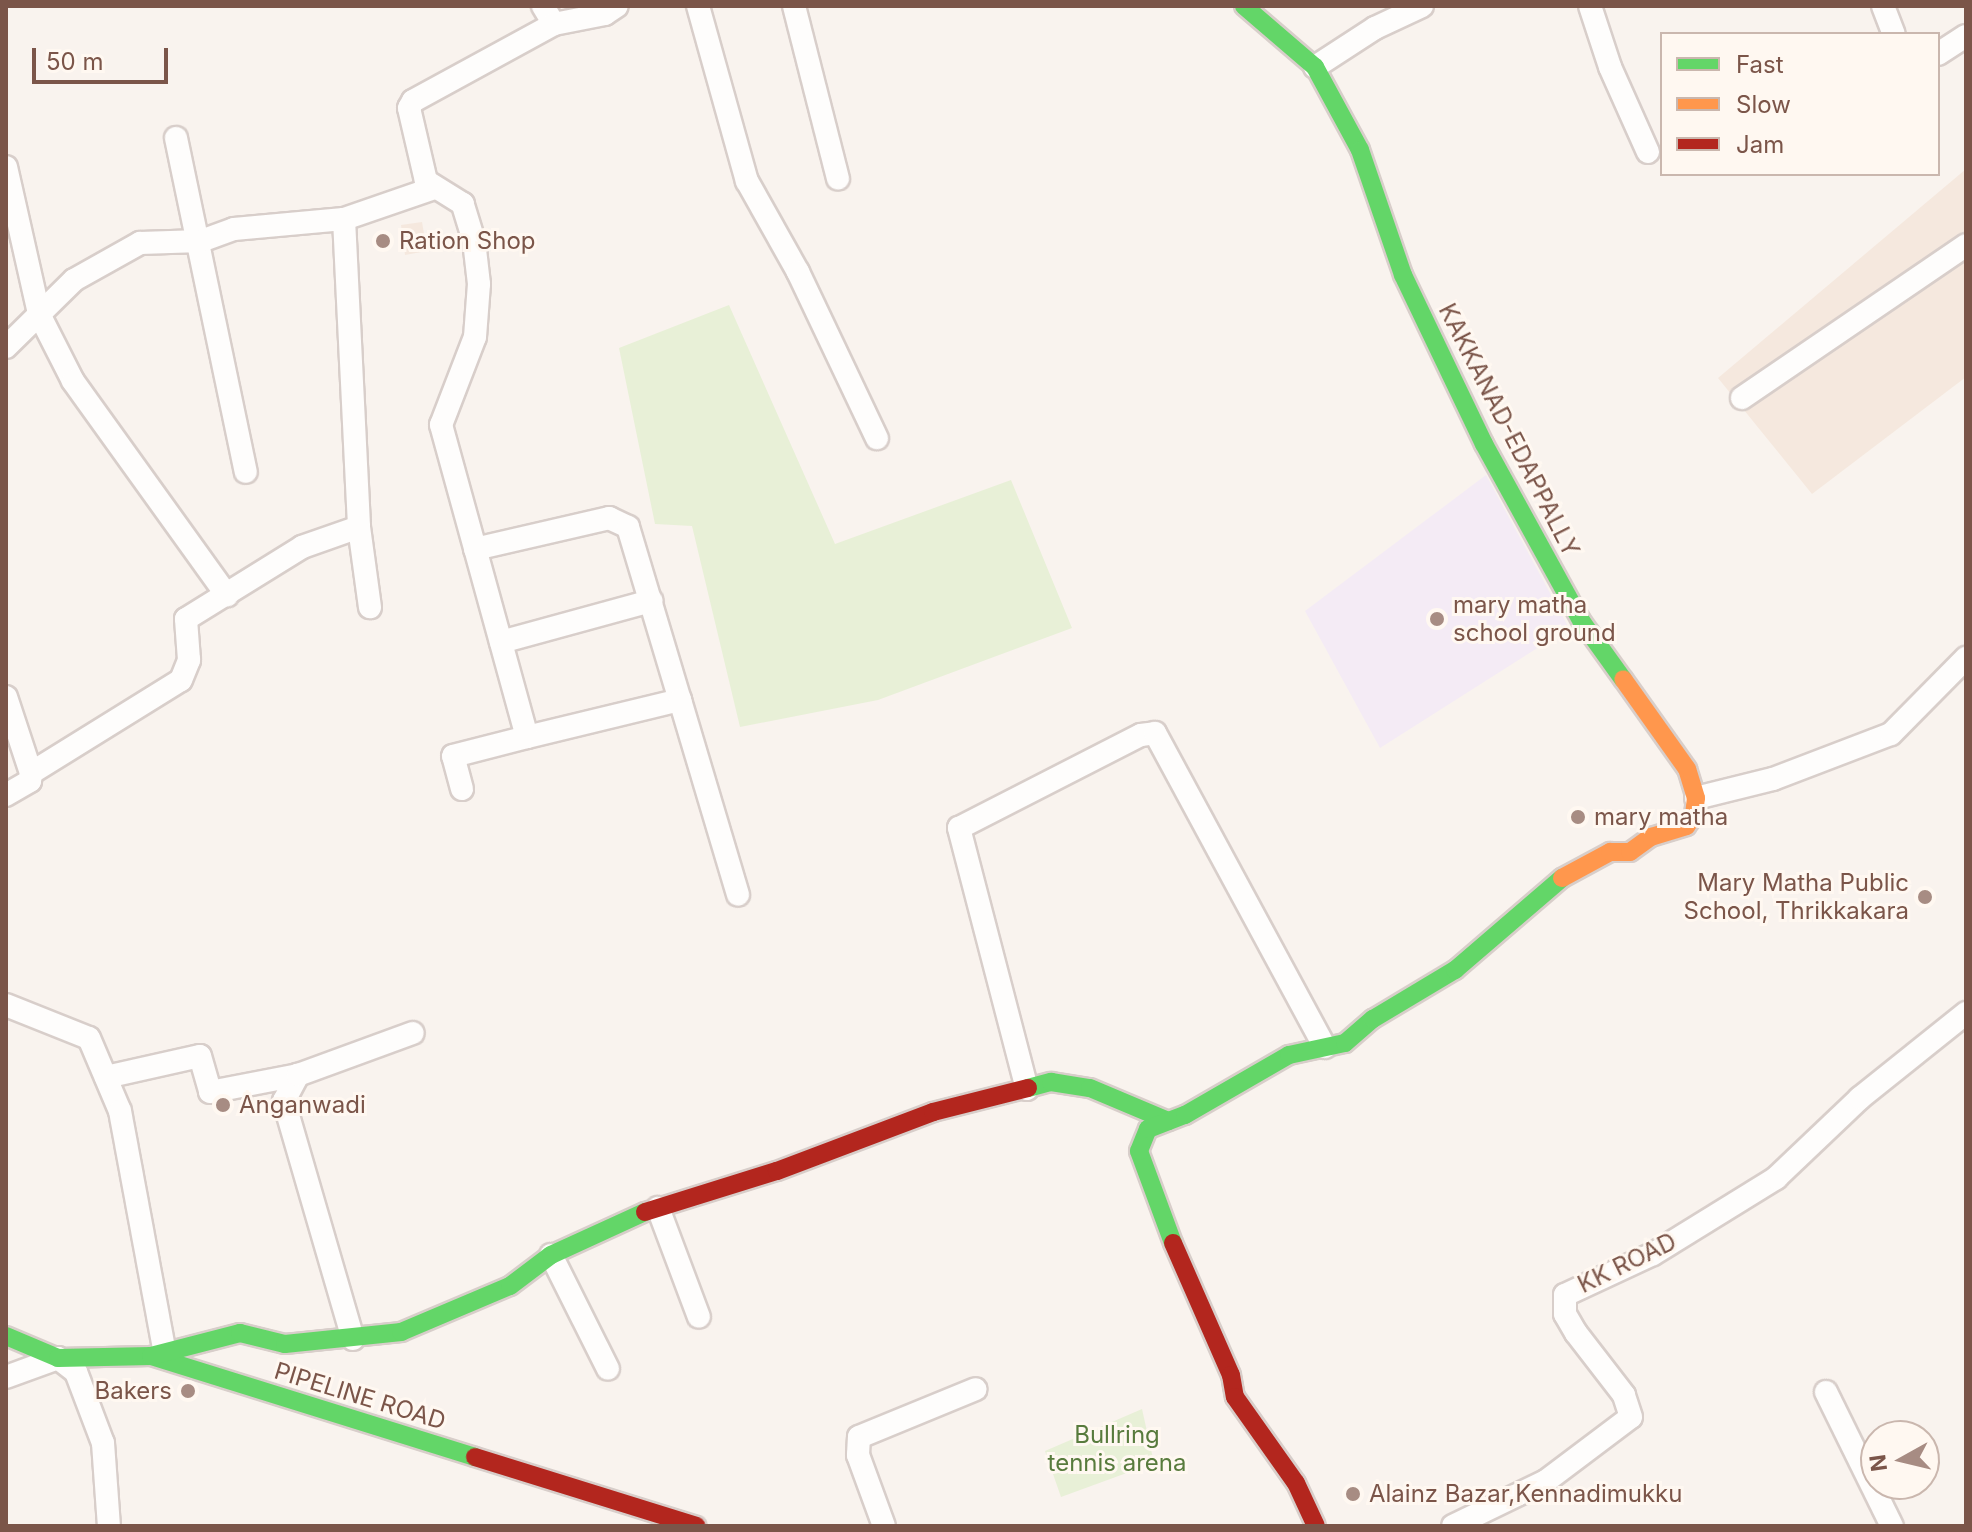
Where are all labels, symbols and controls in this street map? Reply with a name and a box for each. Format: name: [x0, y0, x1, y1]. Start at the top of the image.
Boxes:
scale bar: [36, 32, 172, 82]
legend: [1660, 32, 1940, 176]
text: 50 m: [46, 47, 104, 76]
text: Fast: [1736, 50, 1784, 79]
text: Slow: [1736, 90, 1791, 119]
text: Jam: [1736, 130, 1784, 159]
place label: Ration Shop: [399, 227, 535, 255]
marker: Ration Shop: [374, 232, 392, 250]
street label: KAKKANAD-EDAPPALLY: [1433, 299, 1585, 561]
place label: mary matha school ground: [1453, 591, 1616, 647]
marker: mary matha school ground: [1428, 610, 1446, 628]
place label: mary matha: [1594, 803, 1728, 831]
marker: mary matha: [1569, 808, 1587, 826]
place label: Mary Matha Public School, Thrikkakara: [1684, 869, 1909, 925]
marker: Mary Matha Public School, Thrikkakara: [1916, 888, 1934, 906]
place label: Anganwadi: [239, 1091, 366, 1119]
marker: Anganwadi: [214, 1096, 232, 1114]
street label: KK ROAD: [1573, 1227, 1681, 1299]
street label: PIPELINE ROAD: [271, 1356, 449, 1436]
place label: Bakers: [94, 1377, 172, 1405]
marker: Bakers: [179, 1382, 197, 1400]
north arrow: [1860, 1420, 1940, 1500]
park label: Bullring tennis arena: [1048, 1421, 1186, 1477]
text: N: [1864, 1453, 1892, 1473]
place label: Alainz Bazar,Kennadimukku: [1369, 1480, 1682, 1508]
marker: Alainz Bazar,Kennadimukku: [1344, 1485, 1362, 1503]

